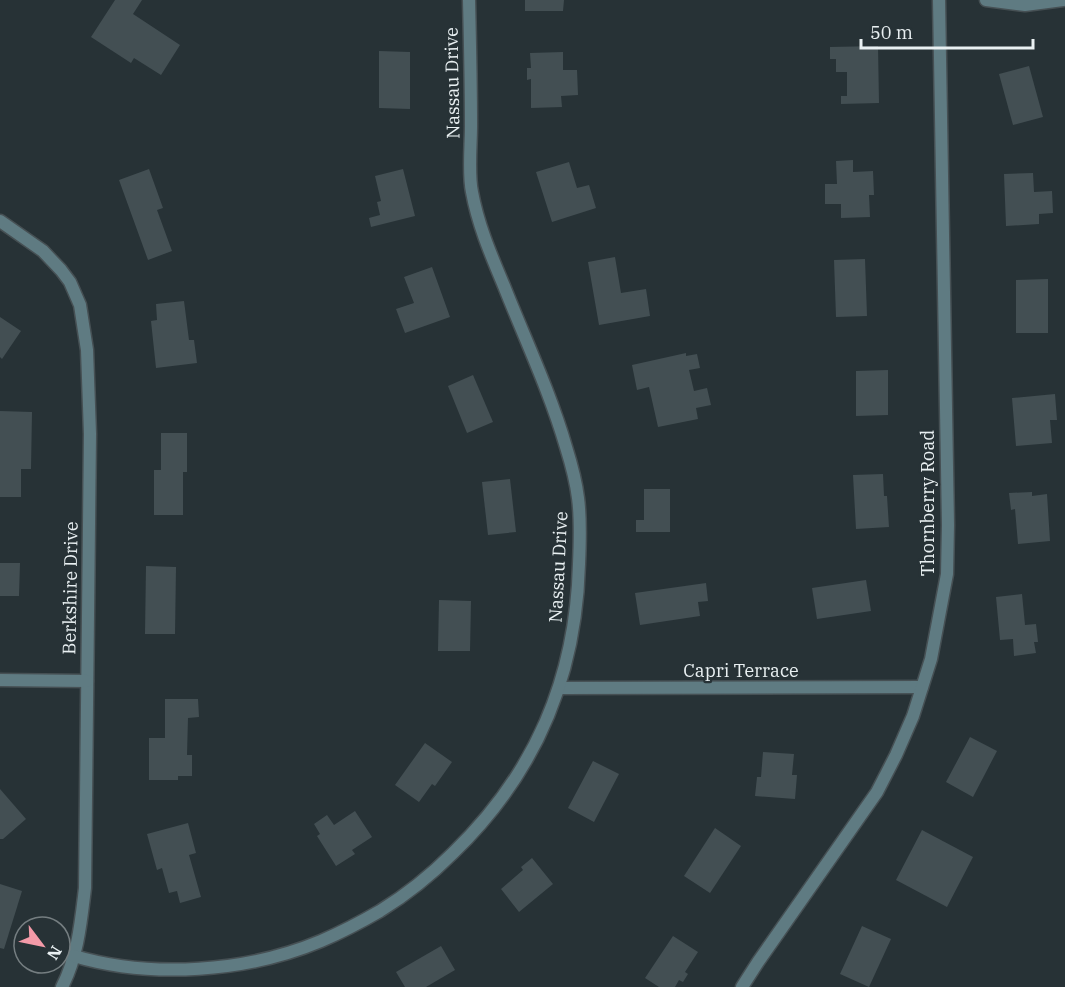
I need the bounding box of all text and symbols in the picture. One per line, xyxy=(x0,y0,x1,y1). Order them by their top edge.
scale bar xyxy=(861,12,1034,50)
text: 50 m xyxy=(870,21,913,44)
street label: Nassau Drive xyxy=(440,27,464,139)
street label: Thornberry Road xyxy=(916,430,939,576)
street label: Nassau Drive xyxy=(544,511,572,623)
street label: Berkshire Drive xyxy=(57,521,83,655)
street label: Capri Terrace xyxy=(683,659,799,682)
north arrow xyxy=(12,915,72,975)
text: N xyxy=(43,942,67,964)

